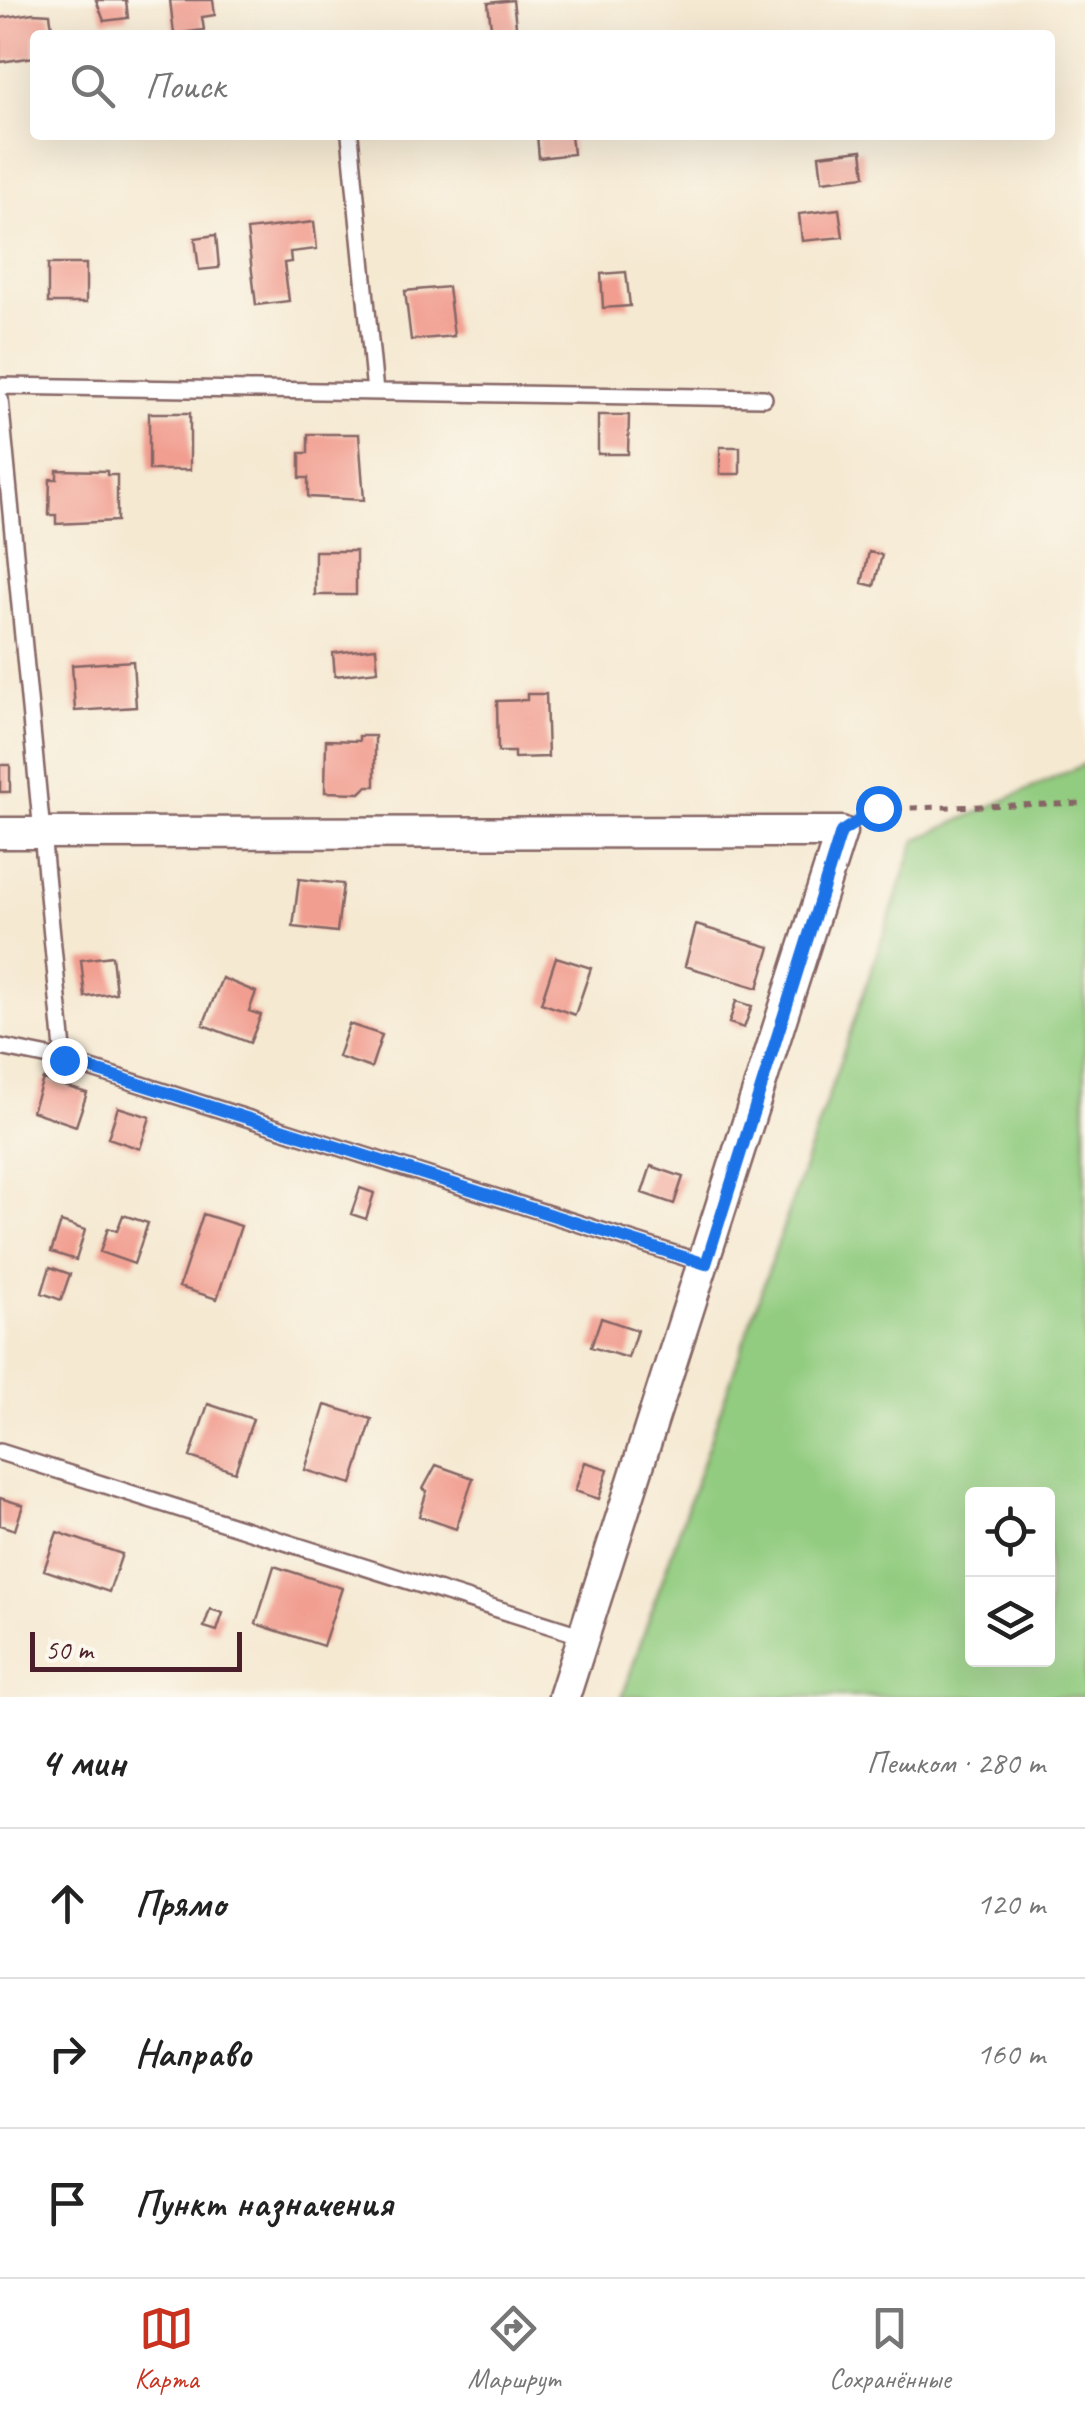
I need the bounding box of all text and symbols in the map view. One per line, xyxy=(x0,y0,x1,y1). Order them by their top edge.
search box xyxy=(30,30,1055,140)
icon: search xyxy=(65,58,120,113)
text: Поиск xyxy=(145,62,225,109)
route start xyxy=(856,786,902,832)
route end xyxy=(42,1038,88,1084)
map controls xyxy=(965,1487,1055,1667)
button: locate xyxy=(965,1487,1055,1577)
button: layers xyxy=(965,1577,1055,1667)
scale bar xyxy=(30,1627,242,1672)
text: 50 m xyxy=(45,1632,93,1667)
text: 4 мин xyxy=(40,1736,125,1789)
text: Пешком · 280 m xyxy=(866,1742,1045,1783)
icon: ahead xyxy=(40,1876,95,1931)
text: Прямо xyxy=(135,1880,225,1927)
text: 120 m xyxy=(976,1883,1045,1924)
icon: right xyxy=(40,2026,95,2081)
text: Направо xyxy=(135,2030,251,2077)
text: 160 m xyxy=(976,2033,1045,2074)
icon: arrive xyxy=(40,2176,95,2231)
text: Пункт назначения xyxy=(135,2180,392,2227)
tab: Карта xyxy=(135,2301,199,2396)
tab: Маршрут xyxy=(468,2301,560,2396)
tab: Сохранённые xyxy=(829,2301,951,2396)

